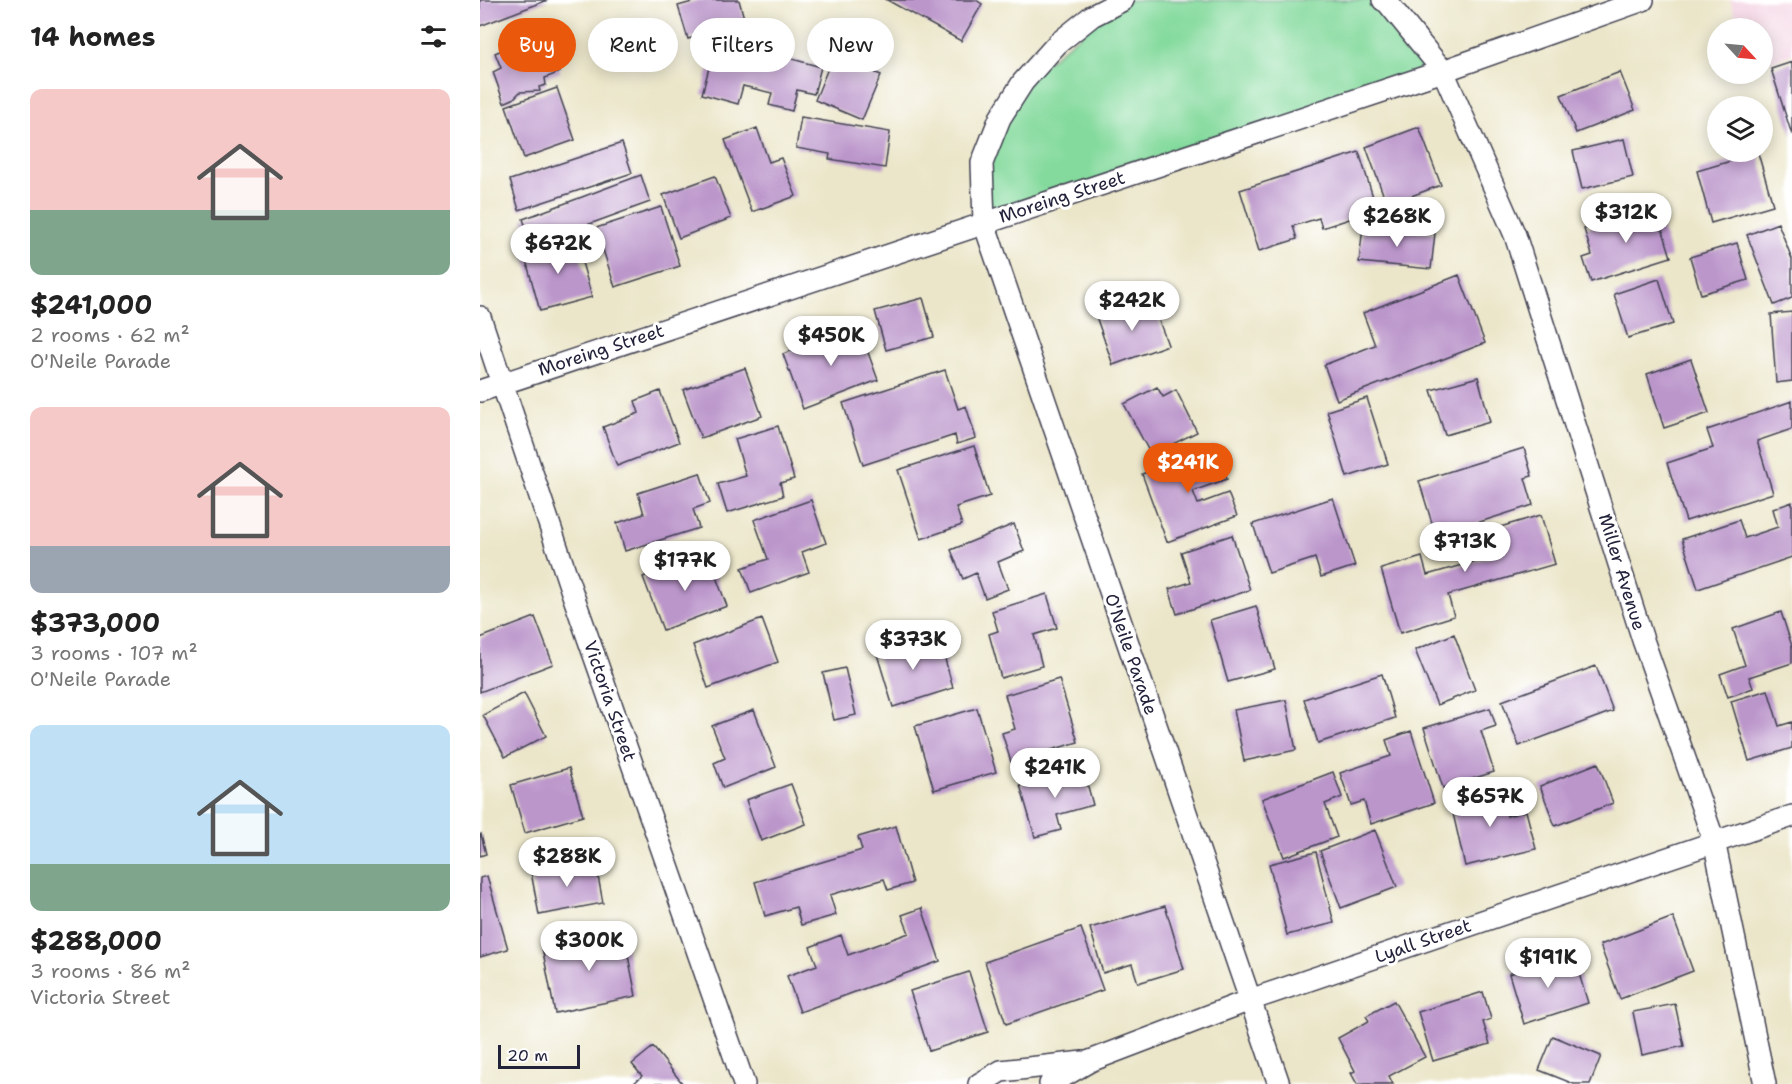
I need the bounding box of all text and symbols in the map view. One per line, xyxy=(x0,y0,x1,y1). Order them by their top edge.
chip: Buy xyxy=(498,18,576,72)
chip: Rent xyxy=(588,18,678,72)
chip: Filters xyxy=(690,18,795,72)
chip: New xyxy=(807,18,894,72)
north arrow xyxy=(1707,18,1773,84)
map controls xyxy=(1707,18,1773,162)
text: 14 homes xyxy=(30,19,156,54)
icon: filters xyxy=(417,20,450,53)
button: layers xyxy=(1707,96,1773,162)
icon: home xyxy=(186,128,294,236)
street label: Moreing Street xyxy=(996,165,1128,229)
pin: $312K xyxy=(1584,193,1668,244)
pin: $268K xyxy=(1355,197,1439,248)
text: $312K xyxy=(1595,199,1657,225)
text: $268K xyxy=(1363,203,1431,229)
pin: $672K xyxy=(516,224,600,275)
text: $672K xyxy=(524,230,592,256)
pin: $242K xyxy=(1090,281,1174,332)
text: $241,000 xyxy=(30,287,153,322)
text: $242K xyxy=(1098,287,1166,313)
pin: $450K xyxy=(789,316,873,367)
street label: Moreing Street xyxy=(535,318,667,382)
text: 2 rooms · 62 m² xyxy=(30,322,190,348)
text: $450K xyxy=(797,322,865,348)
text: O'Neile Parade xyxy=(30,348,171,374)
pin: $241K xyxy=(1146,443,1230,494)
icon: home xyxy=(186,446,294,554)
text: $241K xyxy=(1157,449,1219,475)
street label: Miller Avenue xyxy=(1593,511,1651,633)
pin: $713K xyxy=(1423,522,1507,573)
text: $713K xyxy=(1434,528,1496,554)
pin: $177K xyxy=(643,541,727,592)
text: $177K xyxy=(654,547,717,573)
street label: O'Neile Parade xyxy=(1099,590,1163,718)
text: $373,000 xyxy=(30,605,160,640)
pin: $373K xyxy=(871,620,955,671)
text: $373K xyxy=(879,626,947,652)
street label: Victoria Street xyxy=(578,637,642,765)
text: 3 rooms · 107 m² xyxy=(30,640,198,666)
text: O'Neile Parade xyxy=(30,666,171,692)
pin: $241K xyxy=(1013,748,1097,799)
text: $241K xyxy=(1024,754,1086,780)
icon: home xyxy=(186,764,294,872)
pin: $657K xyxy=(1448,777,1532,828)
text: $657K xyxy=(1456,783,1524,809)
pin: $288K xyxy=(525,837,609,888)
text: $288K xyxy=(533,843,601,869)
street label: Lyall Street xyxy=(1372,913,1474,969)
pin: $300K xyxy=(547,921,631,972)
text: $288,000 xyxy=(30,923,162,958)
text: $300K xyxy=(554,927,624,953)
pin: $191K xyxy=(1506,938,1590,989)
text: $191K xyxy=(1519,944,1577,970)
text: 3 rooms · 86 m² xyxy=(30,958,190,984)
text: Victoria Street xyxy=(30,984,171,1010)
scale bar xyxy=(498,1042,580,1070)
text: 20 m xyxy=(507,1045,548,1066)

